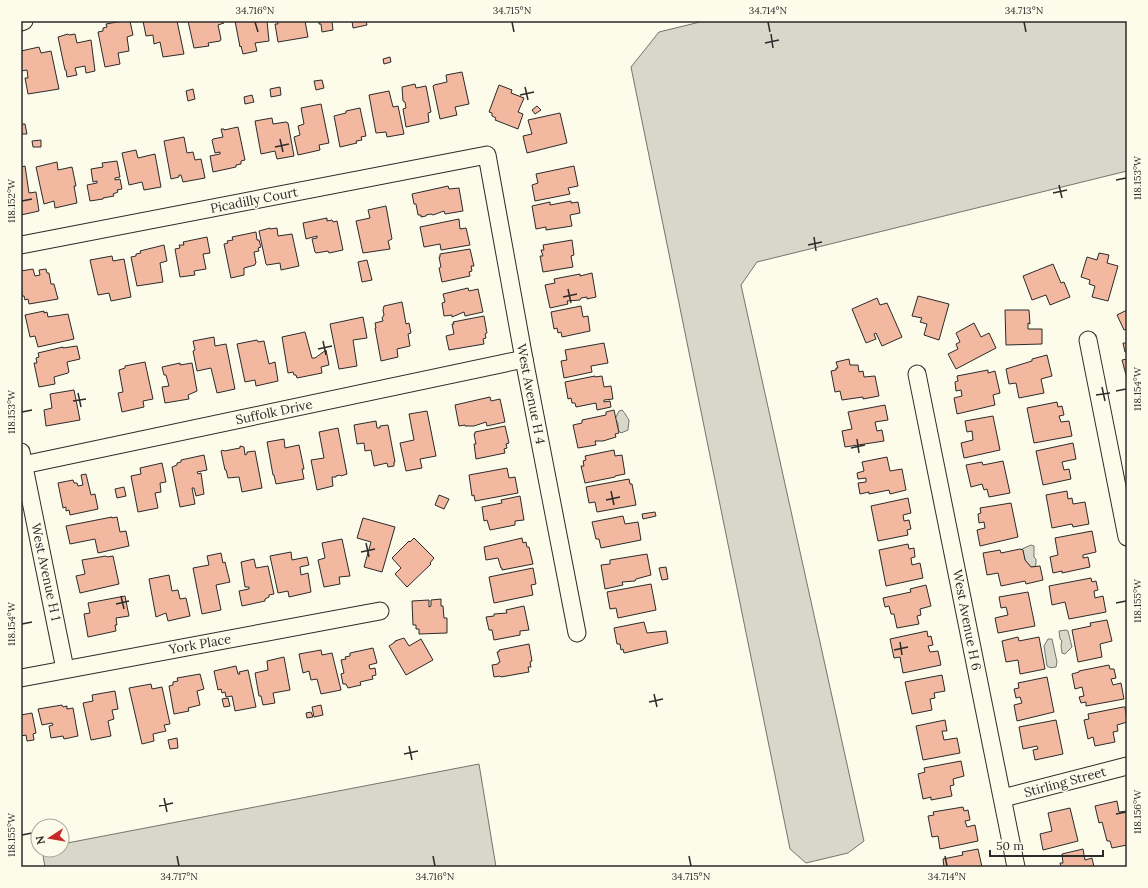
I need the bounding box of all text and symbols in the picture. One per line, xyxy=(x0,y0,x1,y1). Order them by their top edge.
text: 34.716°N xyxy=(236,4,275,17)
text: 34.715°N xyxy=(493,4,532,17)
text: 34.714°N xyxy=(749,4,788,17)
text: 34.713°N xyxy=(1005,4,1044,17)
text: 118.153°W xyxy=(1131,155,1144,200)
text: 118.152°W xyxy=(5,178,18,223)
street label: Picadilly Court xyxy=(209,183,299,217)
street label: West Avenue H 4 xyxy=(513,342,549,446)
text: 118.154°W xyxy=(1131,366,1144,411)
text: 118.153°W xyxy=(5,389,18,434)
street label: Suffolk Drive xyxy=(234,396,314,428)
street label: West Avenue H 1 xyxy=(27,521,65,623)
street label: West Avenue H 6 xyxy=(949,568,985,672)
text: 118.155°W xyxy=(1131,578,1144,623)
text: 118.154°W xyxy=(5,601,18,646)
street label: York Place xyxy=(167,630,232,658)
street label: Stirling Street xyxy=(1022,763,1108,801)
text: 118.156°W xyxy=(1131,789,1144,834)
text: 118.155°W xyxy=(5,812,18,857)
north arrow xyxy=(30,818,70,858)
scale bar xyxy=(990,832,1103,858)
text: N xyxy=(32,834,48,846)
text: 50 m xyxy=(996,838,1024,853)
text: 34.717°N xyxy=(160,870,198,883)
text: 34.716°N xyxy=(416,870,455,883)
text: 34.715°N xyxy=(672,870,711,883)
text: 34.714°N xyxy=(928,870,967,883)

